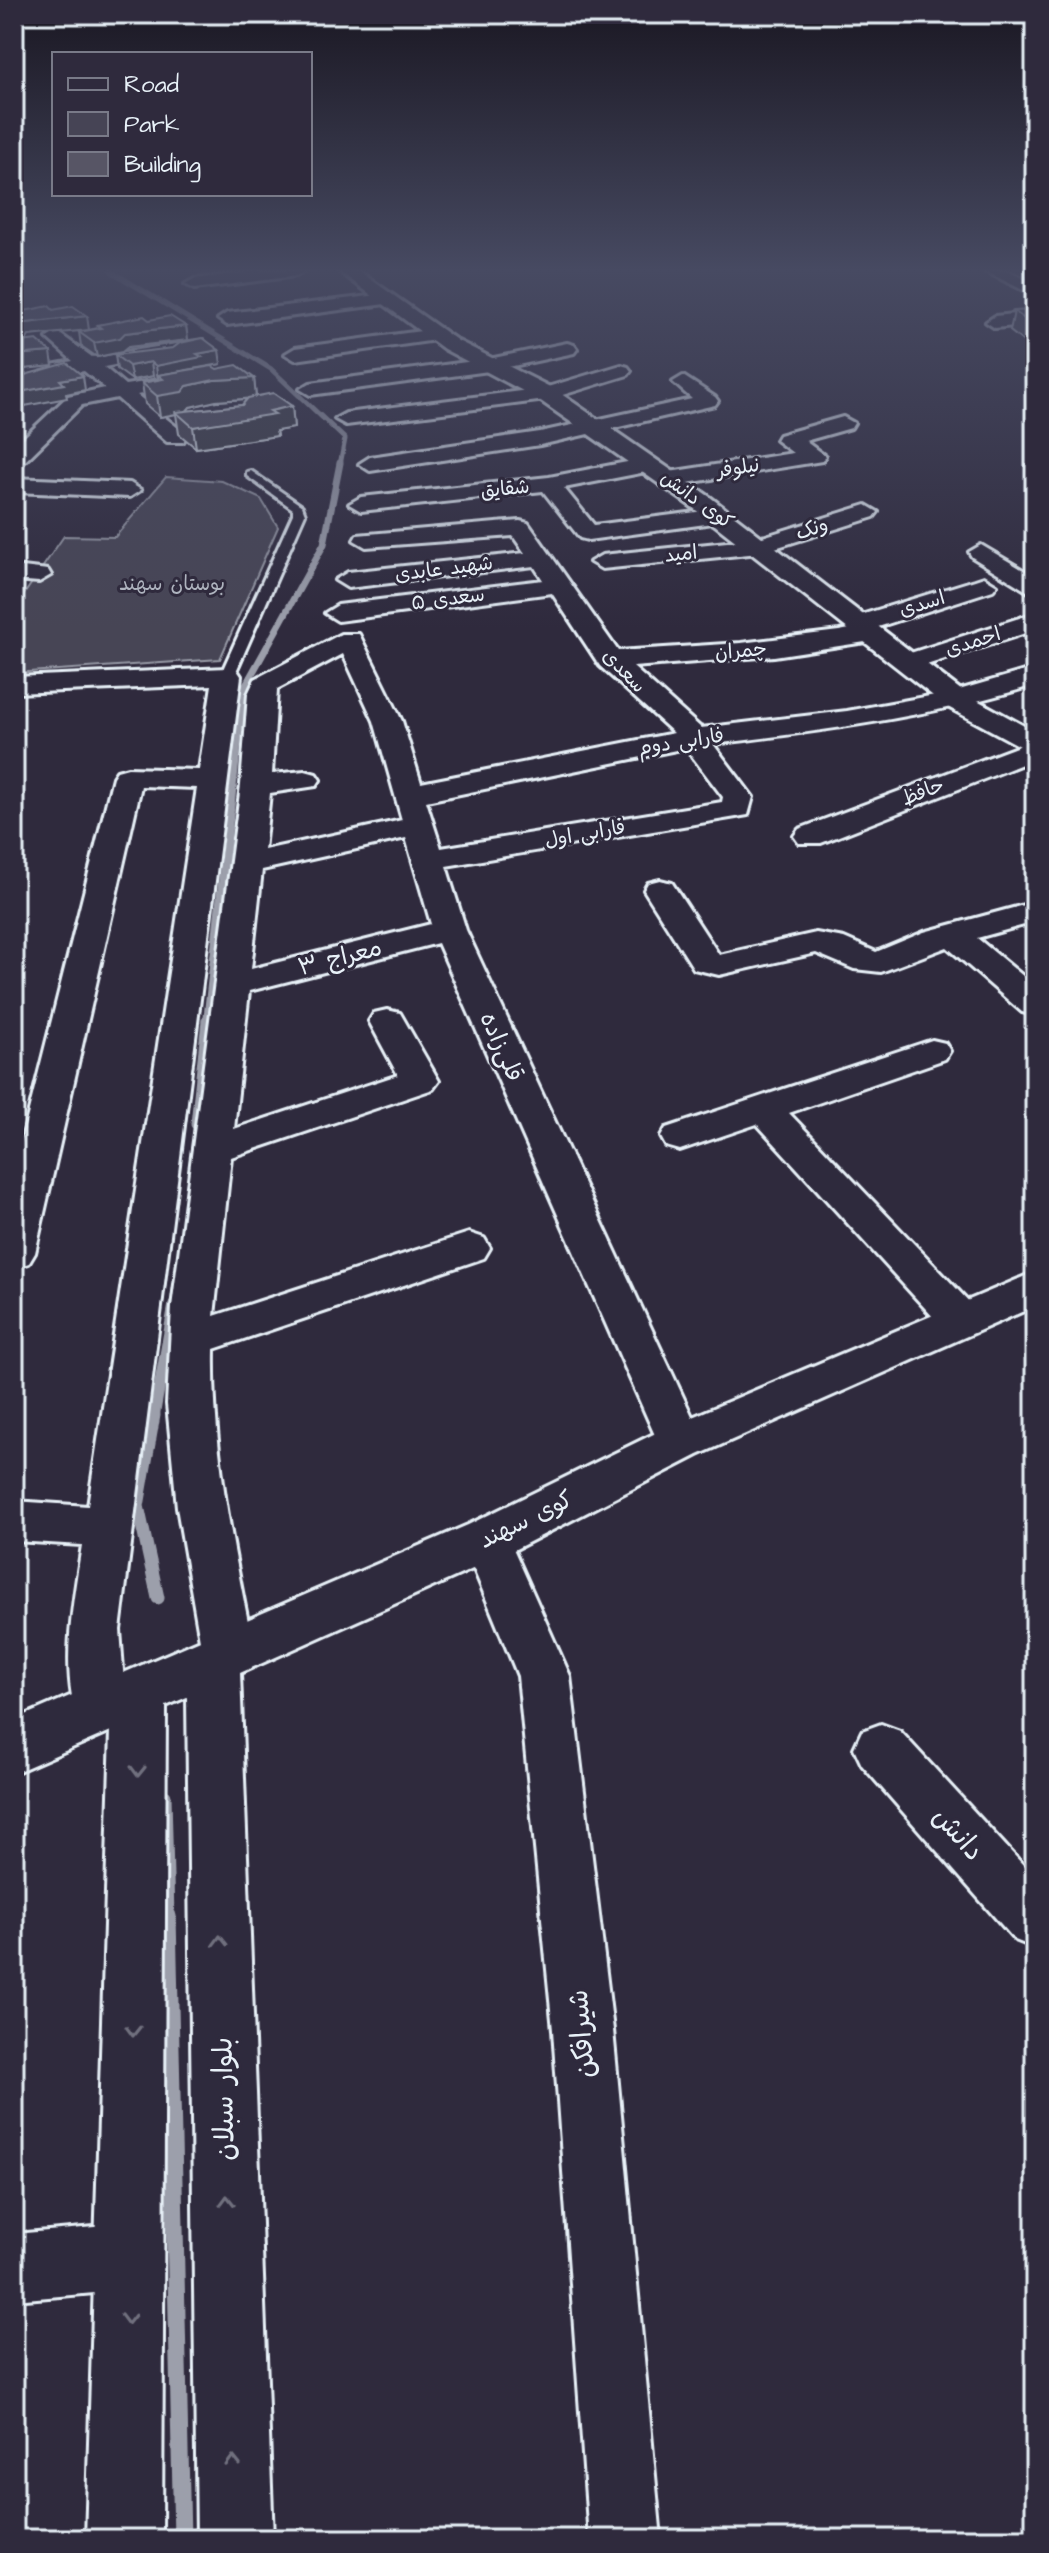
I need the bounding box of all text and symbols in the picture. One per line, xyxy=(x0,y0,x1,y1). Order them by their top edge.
legend xyxy=(52,52,312,196)
text: Road xyxy=(124,68,179,102)
text: Park xyxy=(124,108,180,142)
text: Building xyxy=(124,148,201,183)
street label: نیلوفر xyxy=(712,451,762,486)
street label: کوی دانش xyxy=(655,464,739,536)
street label: شقایق xyxy=(479,473,531,505)
street label: ونک xyxy=(792,511,832,547)
street label: امید xyxy=(663,538,699,570)
street label: شهید عابدی xyxy=(393,549,495,589)
park label: بوستان سهند xyxy=(119,570,225,598)
street label: سعدی ۵ xyxy=(410,581,486,617)
street label: اسدی xyxy=(896,584,948,624)
street label: احمدی xyxy=(942,620,1004,664)
street label: چمران xyxy=(714,635,768,667)
street label: سعدی xyxy=(596,643,652,699)
street label: فارابی دوم xyxy=(636,721,726,764)
street label: حافظ xyxy=(897,771,949,813)
street label: فارابی اول xyxy=(542,813,628,855)
street label: معراج ۳ xyxy=(294,931,386,985)
street label: قلی‌زاده xyxy=(471,1007,531,1087)
street label: کوی سهند xyxy=(473,1483,579,1557)
one-way arrow xyxy=(129,1765,146,1778)
street label: دانش xyxy=(923,1798,993,1870)
one-way arrow xyxy=(211,1934,229,1947)
street label: شیر‌افکن xyxy=(559,1988,605,2080)
one-way arrow xyxy=(124,2025,142,2038)
street label: بلوار سبلان xyxy=(203,2037,245,2161)
one-way arrow xyxy=(218,2194,235,2207)
one-way arrow xyxy=(119,2313,137,2326)
one-way arrow xyxy=(225,2454,242,2467)

